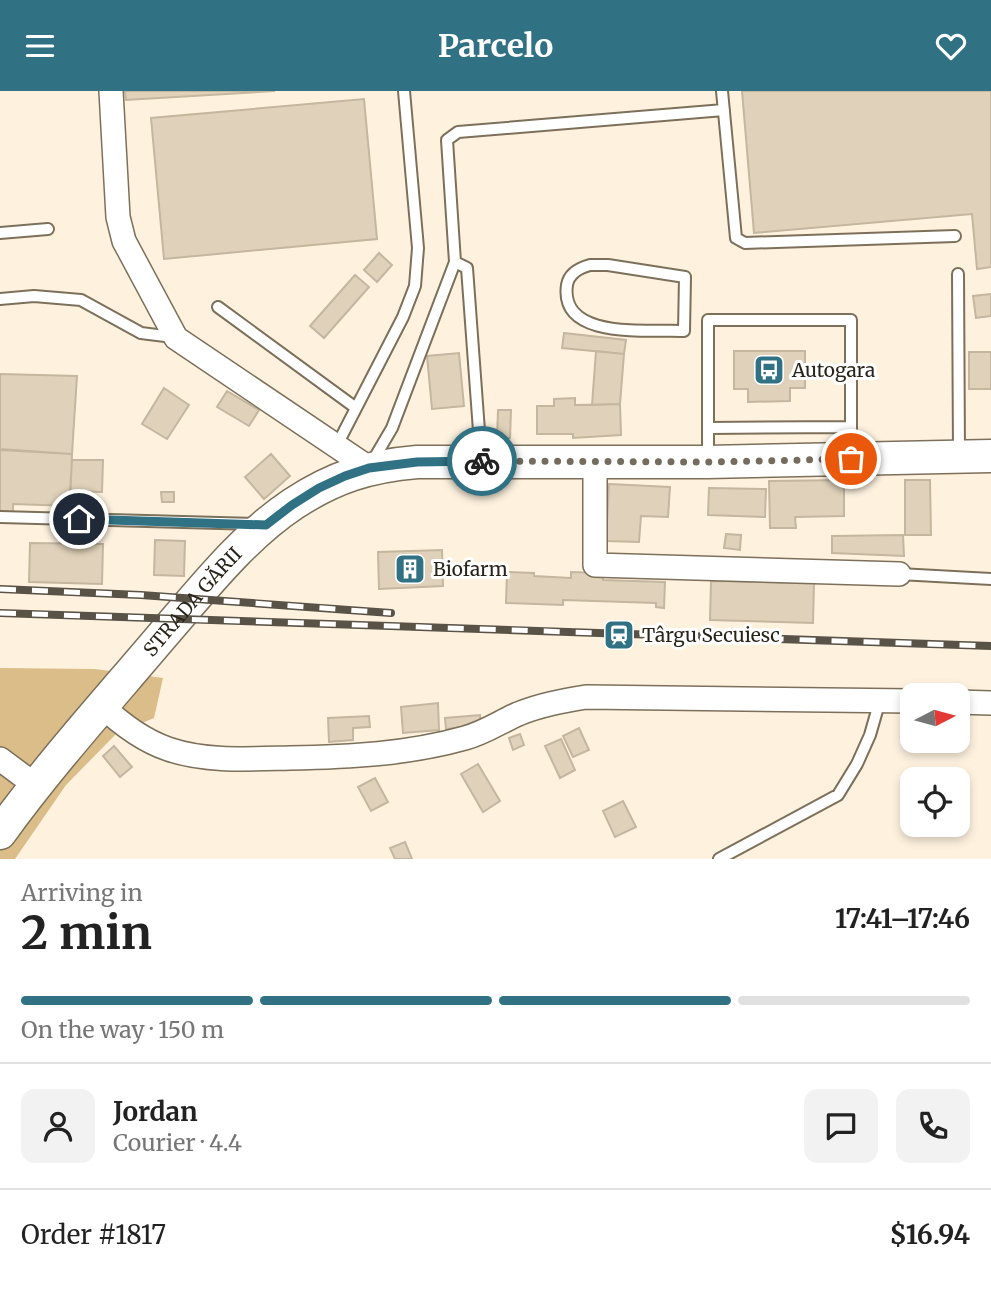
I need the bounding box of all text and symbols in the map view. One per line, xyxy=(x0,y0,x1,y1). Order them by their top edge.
text: Parcelo xyxy=(438,26,553,66)
icon: menu xyxy=(21,27,59,65)
icon: heart xyxy=(932,27,970,65)
bus stop icon: Autogara xyxy=(752,353,786,387)
place label: Autogara xyxy=(791,358,875,382)
courier xyxy=(447,426,517,496)
pin xyxy=(821,429,881,489)
icon: bag xyxy=(832,440,870,478)
icon: bike xyxy=(463,442,501,480)
pin xyxy=(49,489,109,549)
icon: home xyxy=(60,500,98,538)
street label: STRADA GĂRII xyxy=(138,542,247,661)
building icon: Biofarm xyxy=(393,552,427,586)
place label: Biofarm xyxy=(433,557,508,581)
station icon: Târgu Secuiesc xyxy=(602,618,636,652)
place label: Târgu Secuiesc xyxy=(642,623,780,647)
north arrow xyxy=(900,683,970,753)
map controls xyxy=(900,683,970,837)
button: locate xyxy=(900,767,970,837)
text: Arriving in xyxy=(21,878,143,907)
text: 17:41–17:46 xyxy=(835,902,970,935)
text: 2 min xyxy=(21,904,152,962)
text: On the way · 150 m xyxy=(21,1015,224,1044)
button: person xyxy=(21,1089,95,1163)
button: chat xyxy=(804,1089,878,1163)
button: phone xyxy=(896,1089,970,1163)
text: Jordan xyxy=(113,1095,198,1128)
text: Courier · 4.4 xyxy=(113,1128,242,1157)
text: Order #1817 xyxy=(21,1218,166,1251)
text: $16.94 xyxy=(889,1218,970,1251)

